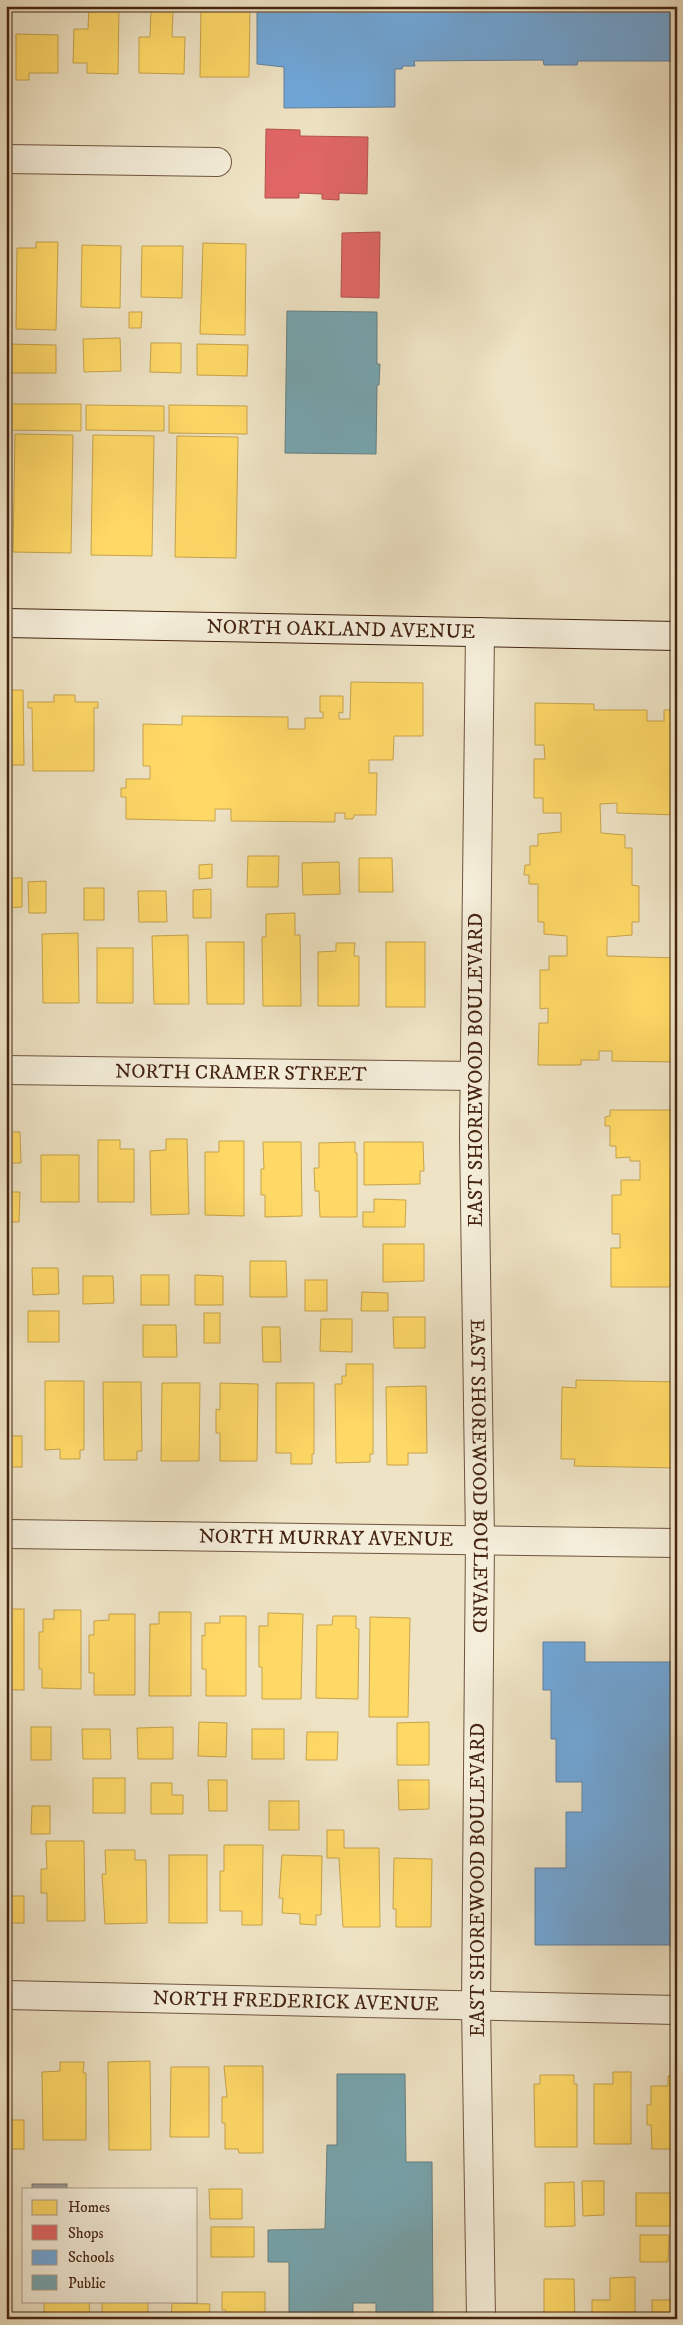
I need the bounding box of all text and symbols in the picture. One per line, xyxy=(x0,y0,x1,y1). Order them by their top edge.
street label: NORTH OAKLAND AVENUE xyxy=(206,614,476,645)
street label: EAST SHOREWOOD BOULEVARD xyxy=(464,913,489,1227)
street label: NORTH CRAMER STREET xyxy=(115,1059,367,1087)
street label: EAST SHOREWOOD BOULEVARD xyxy=(464,1319,493,1633)
street label: NORTH MURRAY AVENUE xyxy=(199,1524,453,1552)
street label: EAST SHOREWOOD BOULEVARD xyxy=(466,1723,491,2037)
street label: NORTH FREDERICK AVENUE xyxy=(152,1986,439,2017)
legend xyxy=(22,2188,198,2302)
text: Homes xyxy=(68,2198,110,2217)
text: Shops xyxy=(68,2224,104,2243)
text: Schools xyxy=(68,2248,114,2267)
text: Public xyxy=(68,2274,106,2293)

